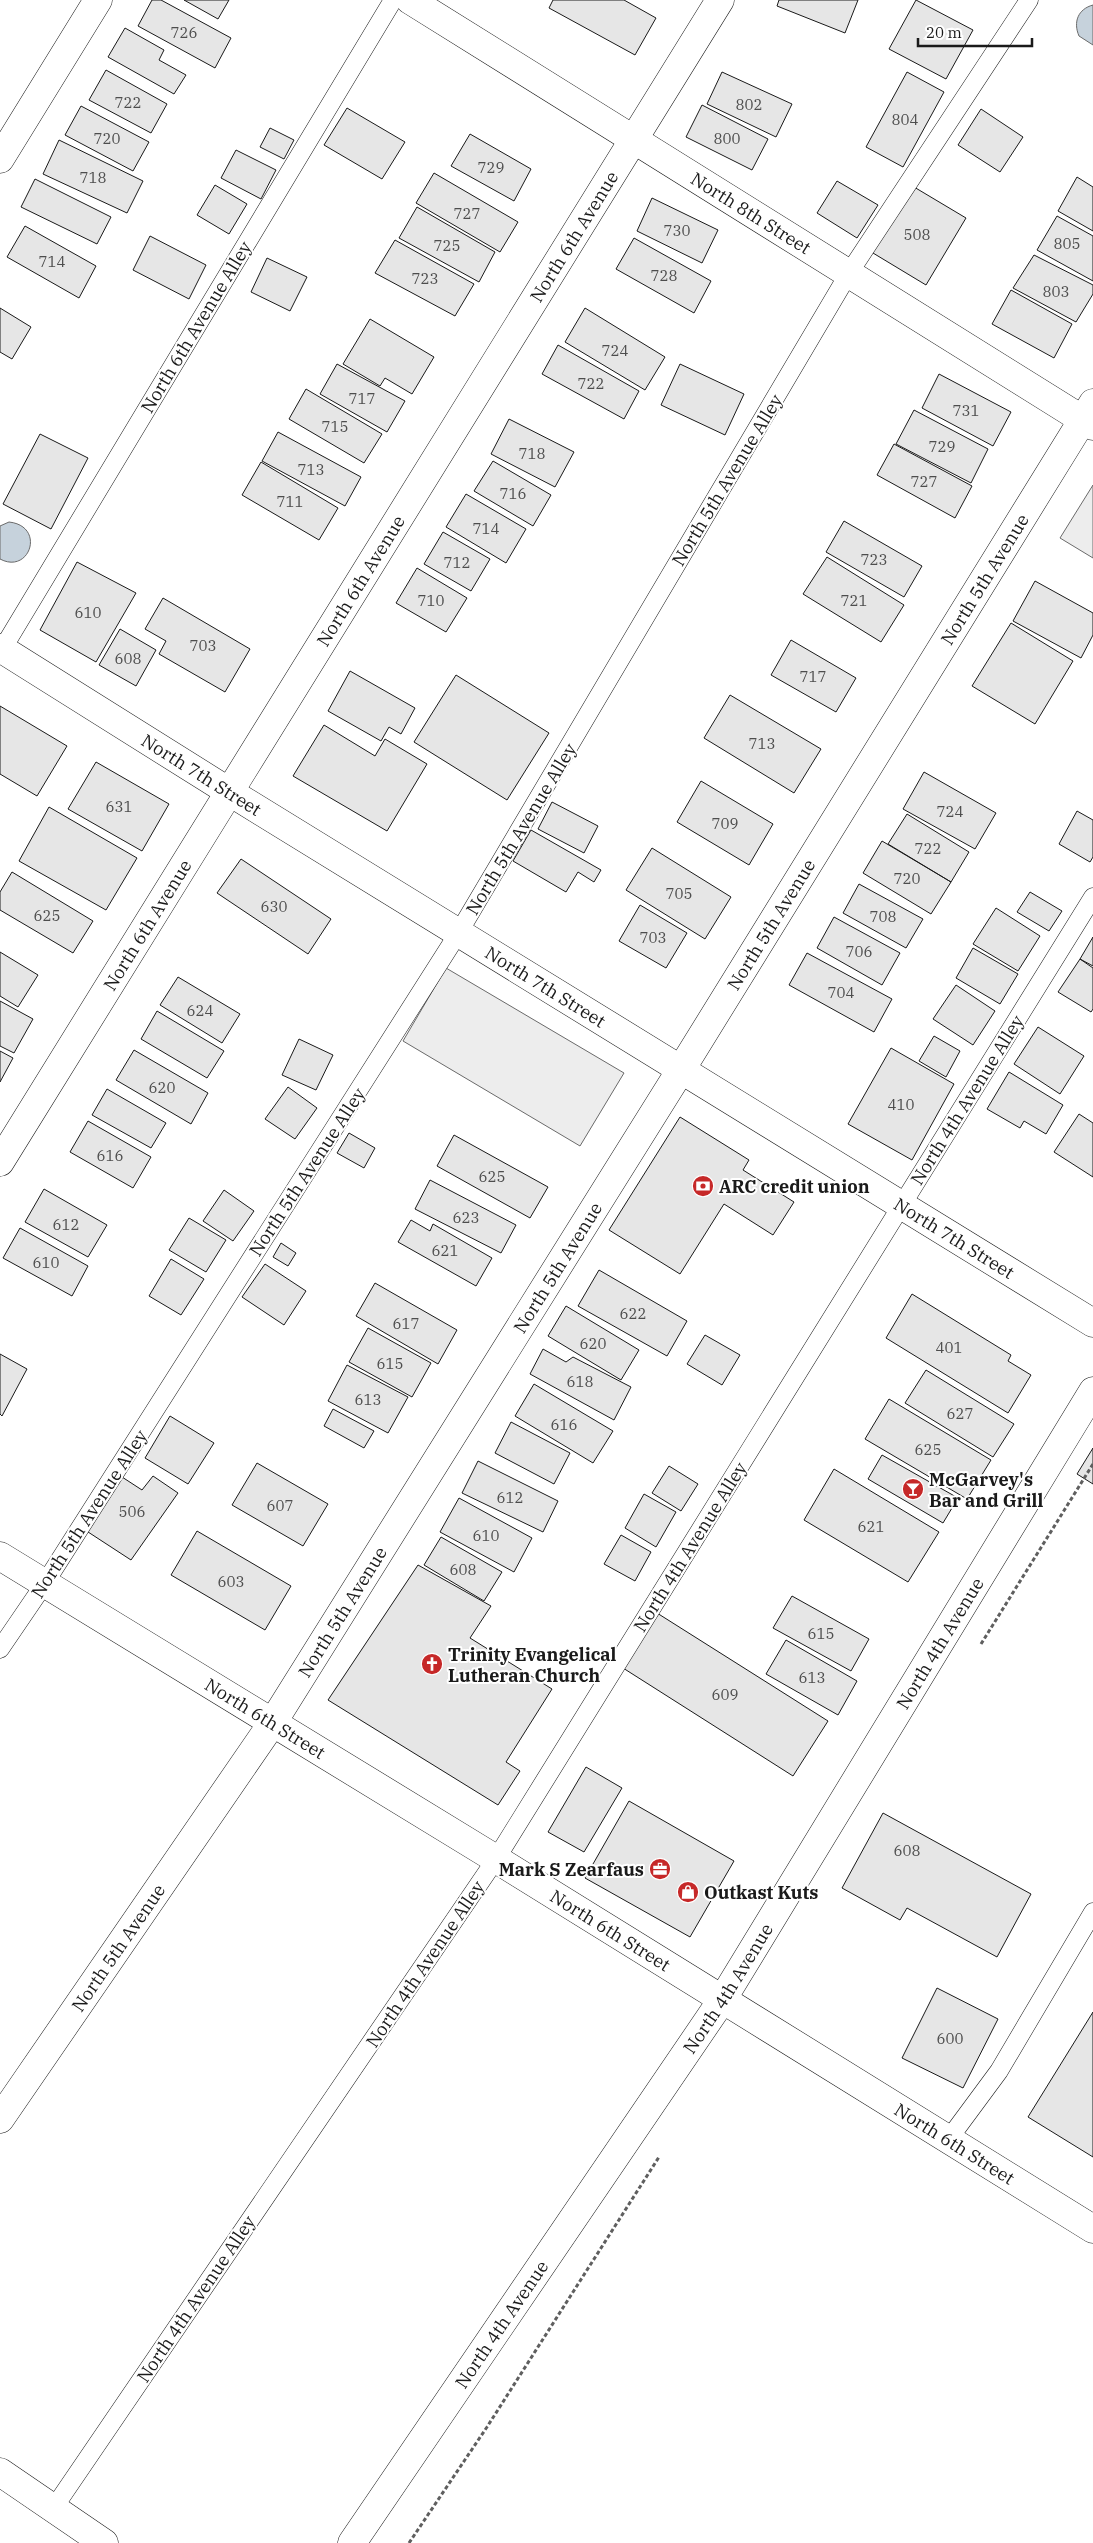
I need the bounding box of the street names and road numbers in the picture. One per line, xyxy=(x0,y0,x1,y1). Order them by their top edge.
street label: North 6th Avenue xyxy=(524,167,623,306)
street label: North 8th Street xyxy=(687,167,815,259)
street label: North 6th Avenue Alley xyxy=(136,237,257,417)
street label: North 5th Avenue Alley xyxy=(667,390,788,570)
street label: North 5th Avenue xyxy=(935,509,1033,649)
street label: North 6th Avenue xyxy=(311,511,410,650)
street label: North 7th Street xyxy=(137,728,266,820)
street label: North 5th Avenue Alley xyxy=(461,739,582,919)
street label: North 6th Avenue xyxy=(98,855,196,995)
street label: North 5th Avenue xyxy=(722,855,820,994)
street label: North 7th Street xyxy=(481,941,610,1032)
street label: North 4th Avenue Alley xyxy=(905,1010,1029,1189)
street label: North 5th Avenue Alley xyxy=(244,1083,370,1261)
street label: North 7th Street xyxy=(890,1192,1019,1284)
street label: North 5th Avenue xyxy=(508,1198,607,1337)
street label: North 5th Avenue Alley xyxy=(26,1425,152,1603)
street label: North 4th Avenue Alley xyxy=(628,1457,752,1636)
street label: North 5th Avenue xyxy=(293,1542,392,1681)
street label: North 4th Avenue xyxy=(891,1573,988,1713)
street label: North 6th Street xyxy=(201,1673,330,1764)
street label: North 4th Avenue Alley xyxy=(361,1876,490,2052)
street label: North 5th Avenue xyxy=(66,1879,170,2016)
street label: North 6th Street xyxy=(546,1884,675,1976)
street label: North 4th Avenue xyxy=(678,1919,778,2058)
street label: North 6th Street xyxy=(890,2097,1019,2189)
street label: North 4th Avenue Alley xyxy=(132,2211,261,2387)
street label: North 4th Avenue xyxy=(450,2256,553,2392)

